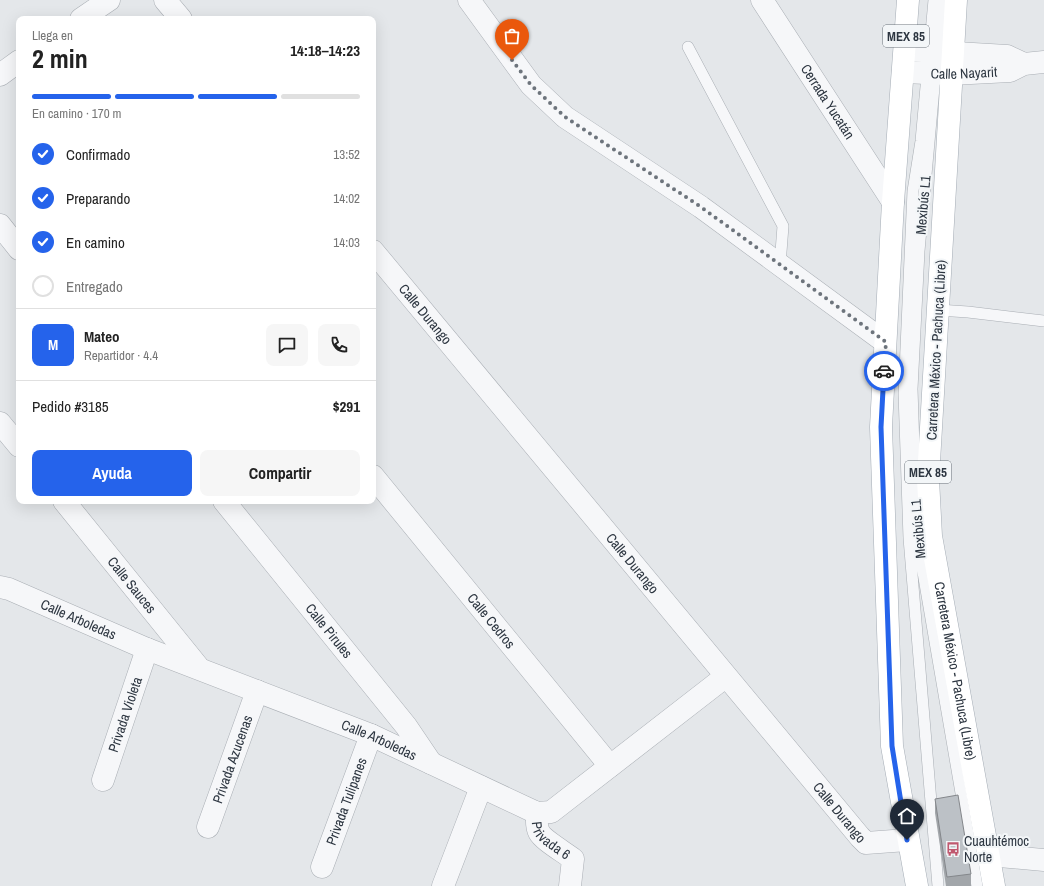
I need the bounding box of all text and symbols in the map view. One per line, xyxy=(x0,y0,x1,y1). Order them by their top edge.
pin xyxy=(495,19,529,60)
icon: bag xyxy=(501,25,523,47)
road number: MEX 85 xyxy=(883,25,929,47)
text: Llega en xyxy=(32,27,73,44)
text: 14:18–14:23 xyxy=(290,40,360,61)
text: 2 min xyxy=(32,41,88,76)
street label: Cerrada Yucatán xyxy=(797,61,859,143)
street label: Calle Nayarit xyxy=(930,63,998,83)
text: En camino · 170 m xyxy=(32,105,121,122)
icon: check xyxy=(32,143,54,165)
text: Confirmado xyxy=(66,144,130,165)
text: 13:52 xyxy=(333,146,360,163)
street label: Mexibús L1 xyxy=(911,174,935,235)
icon: check xyxy=(32,187,54,209)
text: Preparando xyxy=(66,188,130,209)
text: 14:02 xyxy=(333,190,360,207)
icon: check xyxy=(32,231,54,253)
text: En camino xyxy=(66,232,125,253)
text: 14:03 xyxy=(333,234,360,251)
street label: Carretera México - Pachuca (Libre) xyxy=(922,259,950,441)
text: Entregado xyxy=(66,276,123,297)
street label: Calle Durango xyxy=(395,280,456,348)
button: chat xyxy=(266,324,308,366)
button: phone xyxy=(318,324,360,366)
text: Mateo xyxy=(84,326,120,347)
text: M xyxy=(48,334,58,355)
text: Repartidor · 4.4 xyxy=(84,347,158,364)
courier xyxy=(864,351,904,391)
icon: car xyxy=(873,360,895,382)
text: Pedido #3185 xyxy=(32,396,109,417)
text: $291 xyxy=(333,396,360,417)
button: Ayuda xyxy=(32,450,192,496)
button: Compartir xyxy=(200,450,360,496)
road number: MEX 85 xyxy=(905,461,951,483)
street label: Mexibús L1 xyxy=(906,498,930,559)
street label: Calle Durango xyxy=(602,529,663,597)
street label: Calle Sauces xyxy=(104,553,160,617)
street label: Carretera México - Pachuca (Libre) xyxy=(930,580,980,762)
street label: Calle Cedros xyxy=(463,589,519,652)
street label: Calle Arboledas xyxy=(38,595,119,644)
street label: Calle Pirules xyxy=(302,600,357,662)
street label: Privada Violeta xyxy=(104,674,146,755)
street label: Privada Azucenas xyxy=(208,712,257,806)
street label: Calle Arboledas xyxy=(339,716,420,764)
street label: Privada Tulipanes xyxy=(322,755,371,848)
street label: Calle Durango xyxy=(809,778,870,847)
pin xyxy=(890,799,924,840)
icon: home xyxy=(896,805,918,827)
street label: Privada 6 xyxy=(528,821,574,863)
place label: Cuauhtémoc Norte xyxy=(964,832,1029,866)
bus stop icon: Cuauhtémoc Norte xyxy=(945,841,961,857)

